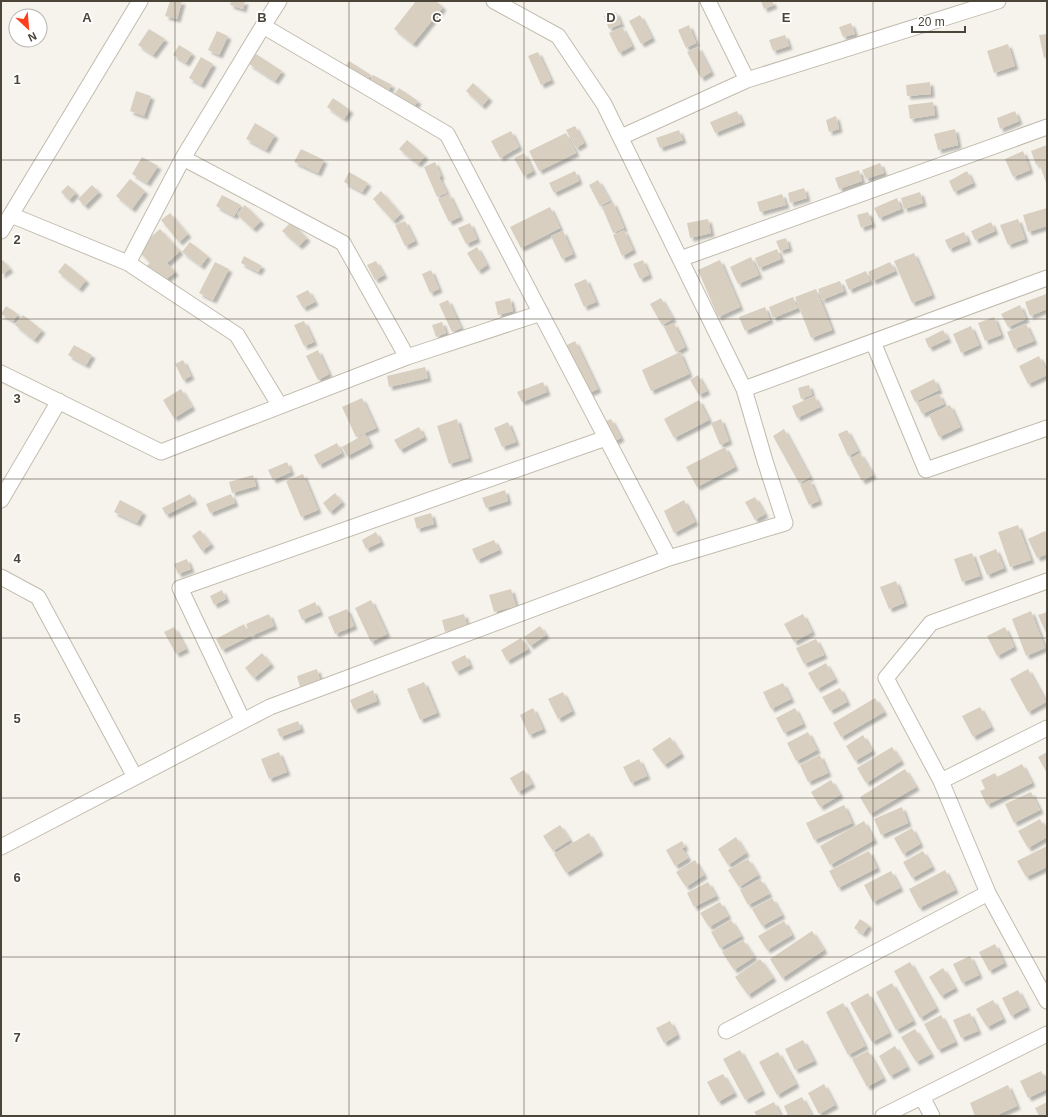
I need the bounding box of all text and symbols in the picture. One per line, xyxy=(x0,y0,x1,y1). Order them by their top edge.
north arrow xyxy=(8,8,48,48)
scale bar xyxy=(912,8,965,34)
text: A xyxy=(82,10,92,25)
text: B xyxy=(257,10,267,25)
text: C xyxy=(432,10,442,25)
text: D xyxy=(606,10,616,25)
text: E xyxy=(782,10,791,25)
text: 20 m xyxy=(918,15,945,29)
text: N xyxy=(26,30,39,44)
text: 1 xyxy=(13,72,21,87)
text: 2 xyxy=(13,232,21,247)
text: 3 xyxy=(13,391,21,406)
text: 4 xyxy=(13,551,21,566)
text: 5 xyxy=(13,711,21,726)
text: 6 xyxy=(13,870,21,885)
text: 7 xyxy=(13,1030,21,1045)

